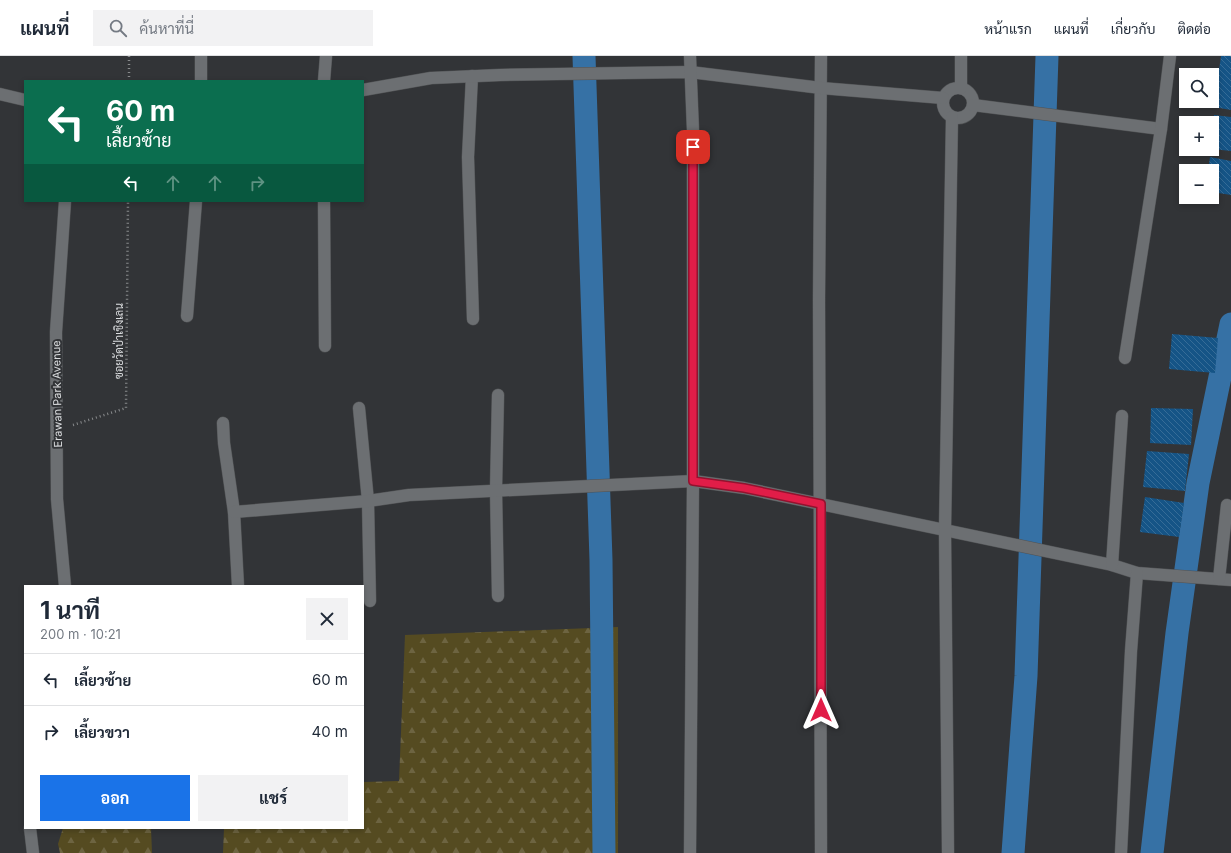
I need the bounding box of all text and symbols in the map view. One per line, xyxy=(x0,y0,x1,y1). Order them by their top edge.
search box xyxy=(93,10,373,46)
text: แผนที่ xyxy=(20,17,69,40)
icon: search xyxy=(107,17,129,39)
text: ค้นหาที่นี่ xyxy=(139,19,194,38)
text: หน้าแรก xyxy=(984,20,1032,37)
text: แผนที่ xyxy=(1054,20,1089,37)
text: เกี่ยวกับ xyxy=(1111,20,1155,37)
text: ติดต่อ xyxy=(1177,20,1211,37)
map controls xyxy=(1179,68,1219,204)
button: search xyxy=(1179,68,1219,108)
text: 60 m xyxy=(106,94,175,128)
icon: left xyxy=(40,96,92,148)
button: + xyxy=(1179,116,1219,156)
text: เลี้ยวซ้าย xyxy=(106,130,172,151)
pin xyxy=(676,130,710,164)
icon: arrive xyxy=(682,136,704,158)
button: − xyxy=(1179,164,1219,204)
icon: left xyxy=(120,172,142,194)
icon: ahead xyxy=(162,172,184,194)
icon: ahead xyxy=(204,172,226,194)
icon: right xyxy=(246,172,268,194)
street label: ซอยวัดป่าเชิงเลน xyxy=(112,303,126,379)
street label: Erawan Park Avenue xyxy=(49,340,65,448)
text: 1 นาที xyxy=(40,596,100,625)
button: close xyxy=(306,598,348,640)
text: 200 m · 10:21 xyxy=(40,626,121,642)
icon: left xyxy=(40,669,62,691)
text: 60 m xyxy=(312,670,348,689)
text: เลี้ยวซ้าย xyxy=(74,671,131,690)
position arrow xyxy=(800,689,842,731)
icon: right xyxy=(40,721,62,743)
text: 40 m xyxy=(311,722,348,741)
text: เลี้ยวขวา xyxy=(74,723,130,742)
button: ออก xyxy=(40,775,190,821)
button: แชร์ xyxy=(198,775,348,821)

